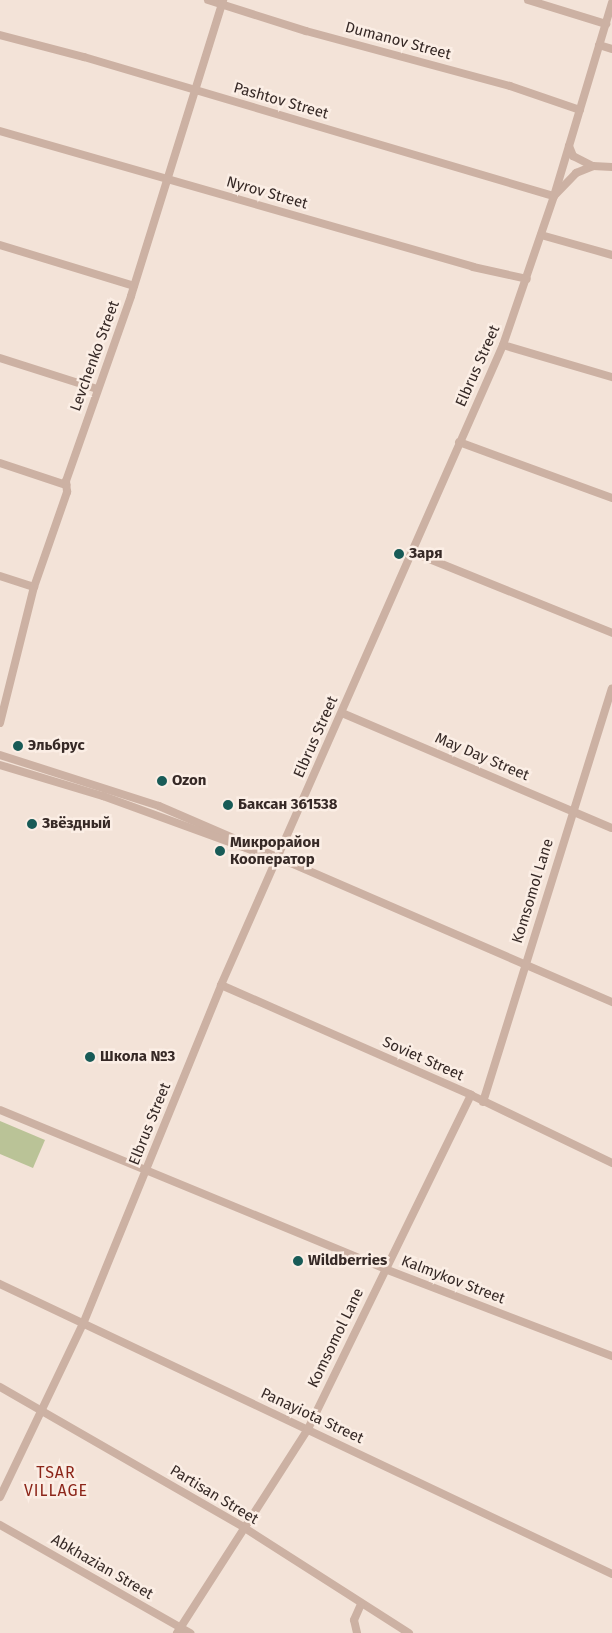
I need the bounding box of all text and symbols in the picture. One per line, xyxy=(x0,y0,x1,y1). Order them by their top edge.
street label: Dumanov Street xyxy=(343,18,453,64)
street label: Pashtov Street xyxy=(232,79,330,123)
street label: Nyrov Street xyxy=(224,173,310,213)
street label: Levchenko Street xyxy=(67,298,123,414)
street label: Elbrus Street xyxy=(452,322,504,410)
place label: Заря xyxy=(409,545,442,563)
marker: Заря xyxy=(393,548,405,560)
street label: Elbrus Street xyxy=(290,693,342,781)
street label: May Day Street xyxy=(432,729,532,785)
place label: Эльбрус xyxy=(28,737,85,755)
marker: Эльбрус xyxy=(12,740,24,752)
place label: Ozon xyxy=(172,772,206,790)
marker: Ozon xyxy=(156,775,168,787)
place label: Баксан 361538 xyxy=(238,796,338,814)
marker: Баксан 361538 xyxy=(222,799,234,811)
place label: Звёздный xyxy=(42,815,111,833)
marker: Звёздный xyxy=(26,818,38,830)
place label: Микрорайон Кооператор xyxy=(230,833,320,868)
street label: Komsomol Lane xyxy=(509,837,557,945)
marker: Микрорайон Кооператор xyxy=(214,845,226,857)
street label: Soviet Street xyxy=(380,1033,466,1085)
place label: Школа №3 xyxy=(100,1048,175,1066)
marker: Школа №3 xyxy=(84,1051,96,1063)
street label: Elbrus Street xyxy=(125,1080,175,1168)
place label: Wildberries xyxy=(308,1252,387,1270)
street label: Kalmykov Street xyxy=(399,1252,507,1308)
marker: Wildberries xyxy=(292,1255,304,1267)
street label: Komsomol Lane xyxy=(304,1285,368,1391)
street label: Panayiota Street xyxy=(258,1384,366,1448)
street label: Partisan Street xyxy=(167,1462,261,1528)
district label: TSAR VILLAGE xyxy=(23,1463,89,1501)
street label: Abkhazian Street xyxy=(48,1531,156,1603)

